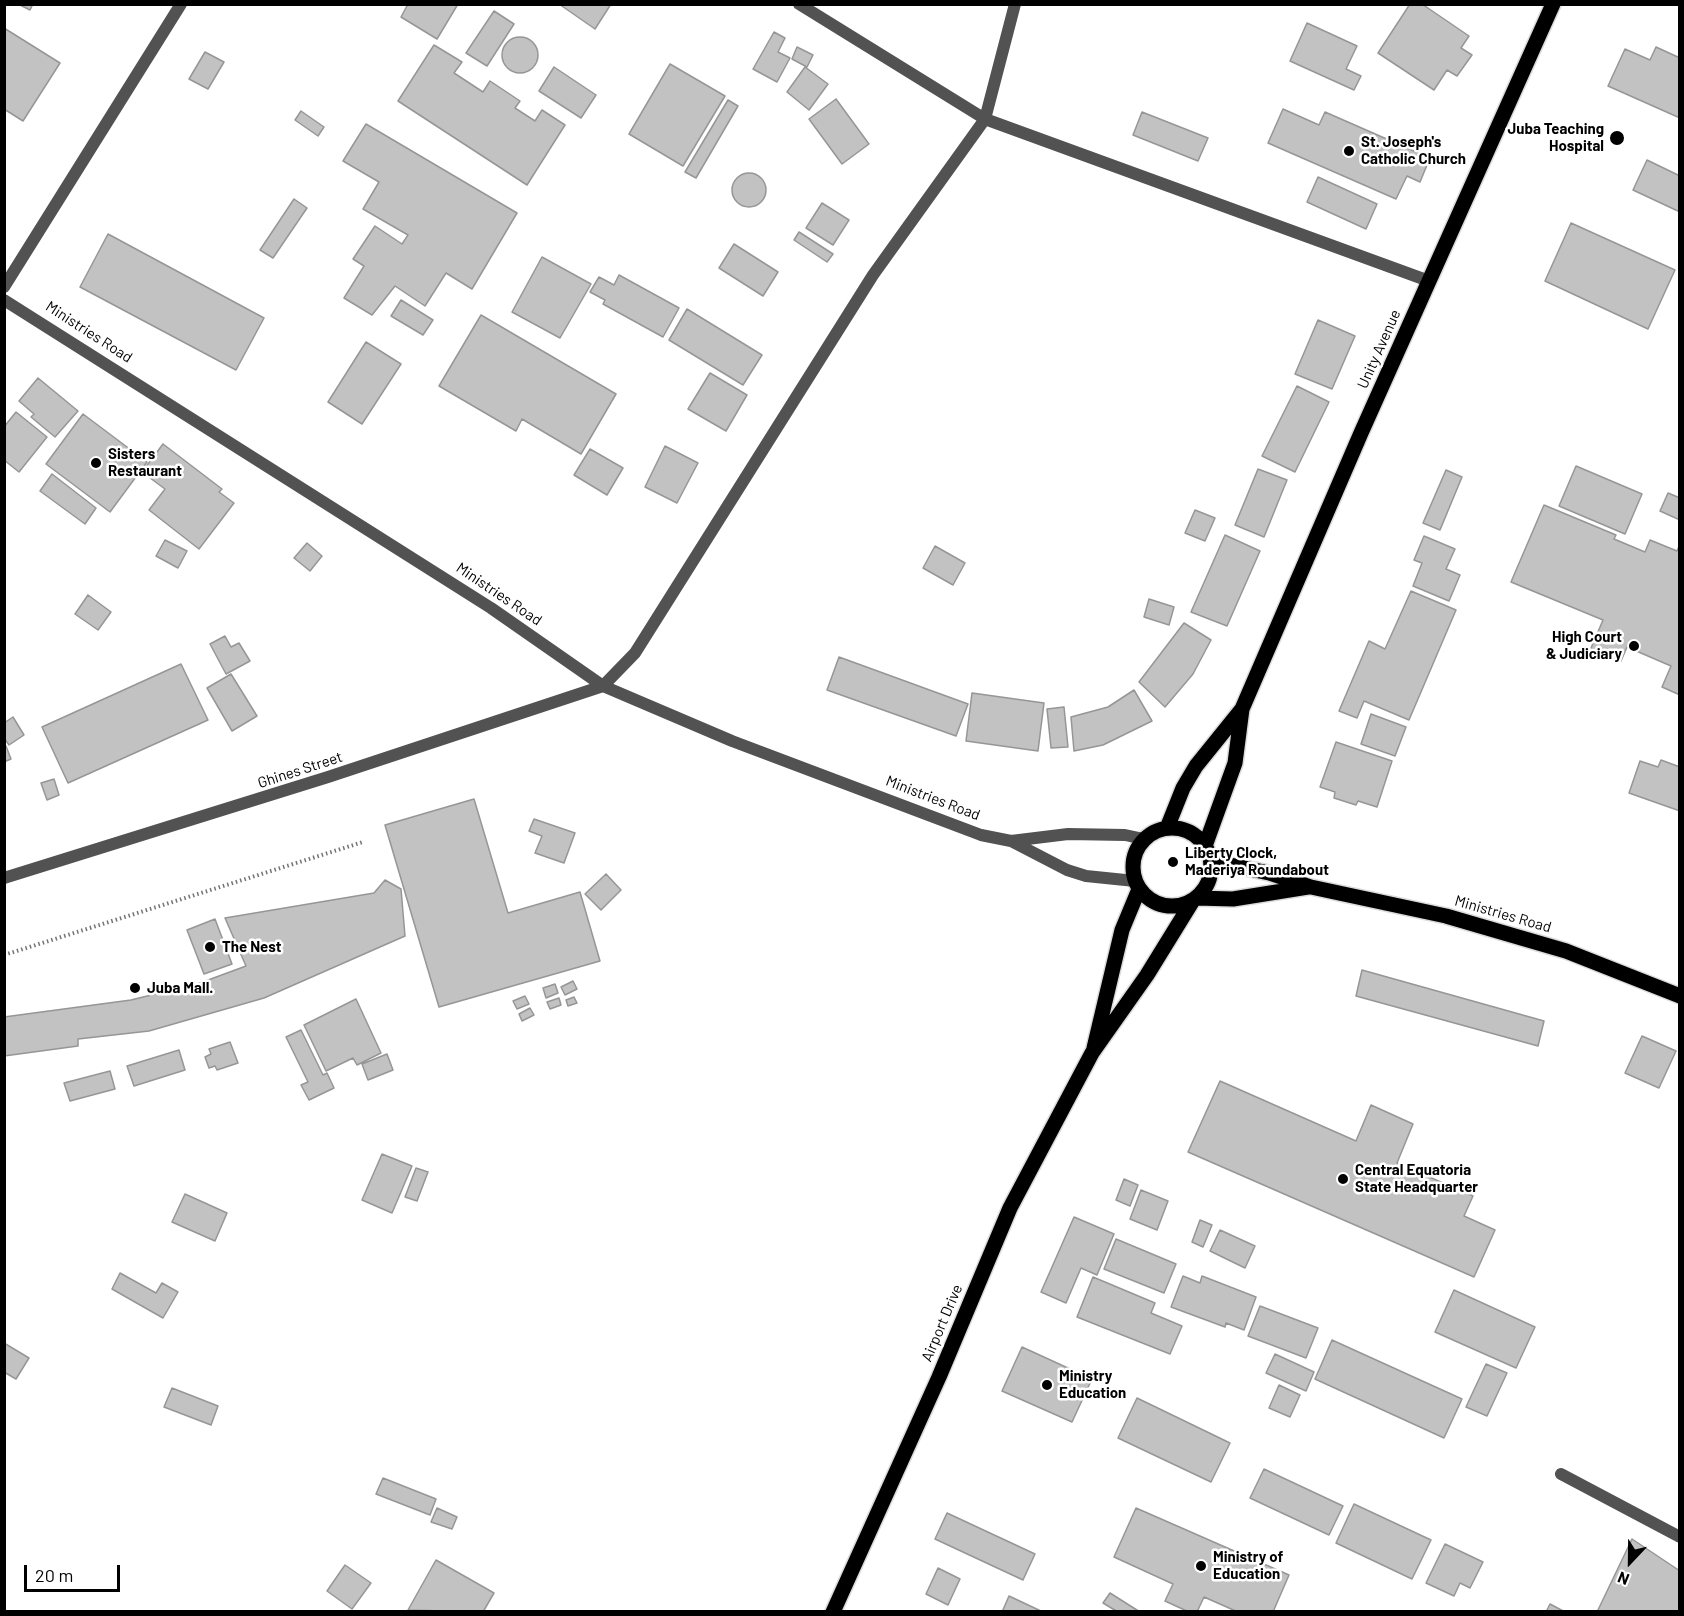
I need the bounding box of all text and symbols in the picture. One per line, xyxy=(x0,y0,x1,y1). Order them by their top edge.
place label: Juba Teaching Hospital xyxy=(1507,120,1604,155)
marker: Juba Teaching Hospital xyxy=(1608,129,1626,147)
place label: St. Joseph's Catholic Church xyxy=(1361,133,1466,168)
marker: St. Joseph's Catholic Church xyxy=(1342,144,1356,158)
street label: Ministries Road xyxy=(42,297,136,367)
street label: Unity Avenue xyxy=(1354,307,1404,391)
place label: Sisters Restaurant xyxy=(108,445,182,480)
marker: Sisters Restaurant xyxy=(89,456,103,470)
street label: Ministries Road xyxy=(453,559,545,629)
place label: High Court & Judiciary xyxy=(1546,628,1622,663)
marker: High Court & Judiciary xyxy=(1627,639,1641,653)
street label: Ghines Street xyxy=(255,748,345,792)
street label: Ministries Road xyxy=(883,772,983,824)
place label: Liberty Clock, Maderiya Roundabout xyxy=(1185,844,1329,879)
marker: Liberty Clock, Maderiya Roundabout xyxy=(1166,855,1180,869)
street label: Ministries Road xyxy=(1453,892,1553,936)
place label: The Nest xyxy=(222,938,281,956)
marker: The Nest xyxy=(203,940,217,954)
place label: Juba Mall. xyxy=(147,979,213,997)
marker: Juba Mall. xyxy=(128,981,142,995)
place label: Central Equatoria State Headquarter xyxy=(1355,1161,1478,1196)
marker: Central Equatoria State Headquarter xyxy=(1336,1172,1350,1186)
street label: Airport Drive xyxy=(918,1282,966,1364)
place label: Ministry Education xyxy=(1059,1367,1126,1402)
marker: Ministry Education xyxy=(1040,1378,1054,1392)
north arrow xyxy=(1600,1532,1660,1592)
place label: Ministry of Education xyxy=(1213,1548,1283,1583)
scale bar xyxy=(27,1553,123,1591)
marker: Ministry of Education xyxy=(1194,1559,1208,1573)
text: 20 m xyxy=(35,1564,73,1586)
text: N xyxy=(1615,1568,1632,1590)

